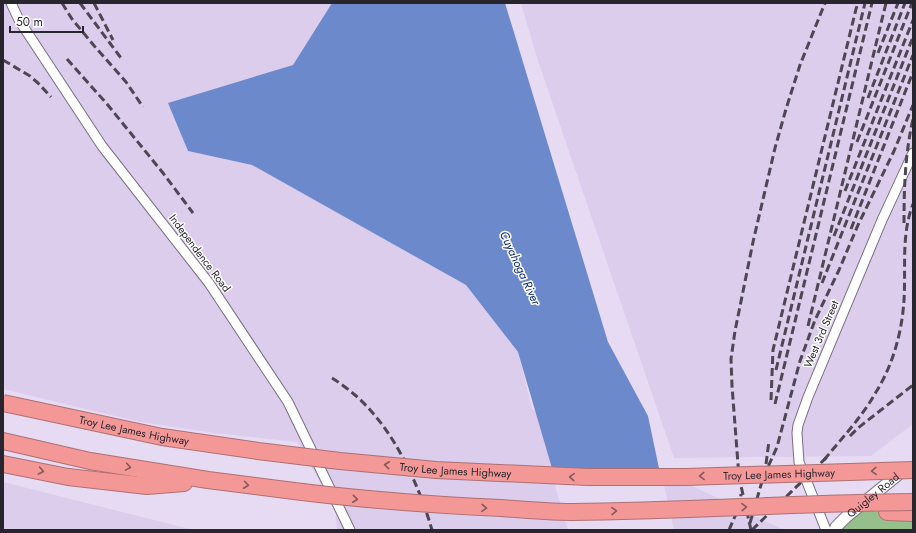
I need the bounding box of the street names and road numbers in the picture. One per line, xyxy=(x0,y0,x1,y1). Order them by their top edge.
street label: Independence Road xyxy=(165,211,235,295)
street label: West 3rd Street xyxy=(800,298,842,370)
street label: Troy Lee James Highway xyxy=(78,412,190,449)
street label: Troy Lee James Highway xyxy=(399,459,512,481)
street label: Troy Lee James Highway xyxy=(723,464,835,484)
street label: Quigley Road xyxy=(843,469,903,521)

